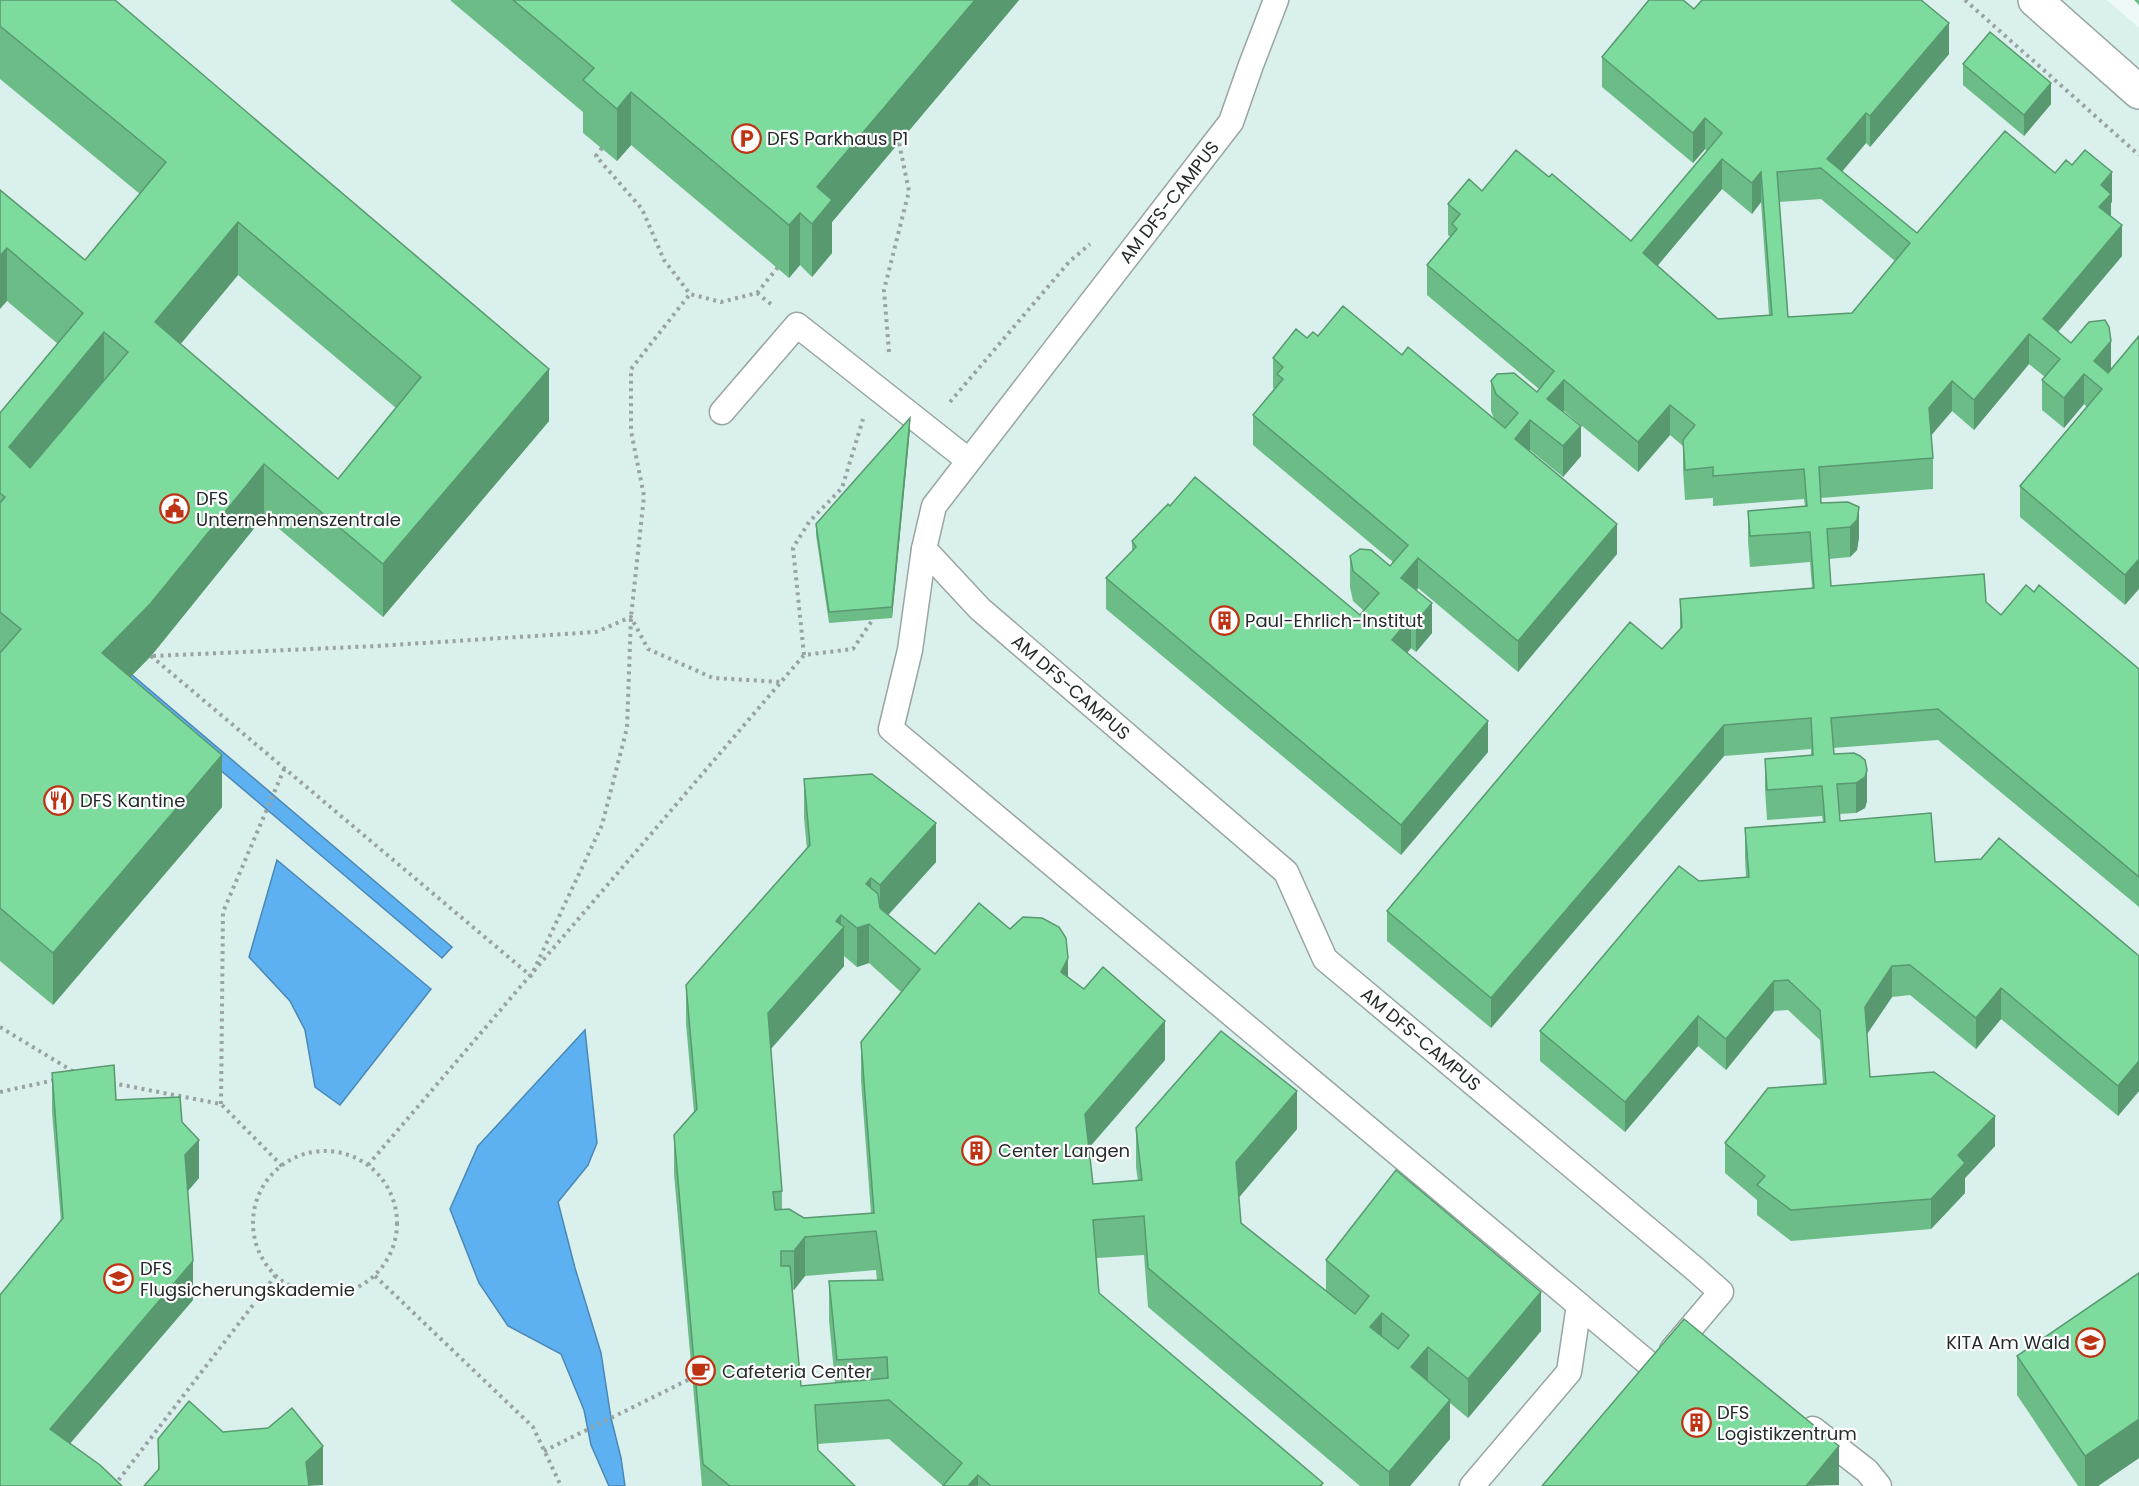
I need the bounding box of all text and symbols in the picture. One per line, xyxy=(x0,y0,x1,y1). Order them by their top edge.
parking icon: DFS Parkhaus P1 xyxy=(730,122,762,154)
place label: DFS Parkhaus P1 xyxy=(767,126,908,151)
street label: AM DFS-CAMPUS xyxy=(1113,135,1225,269)
place label: DFS Unternehmenszentrale xyxy=(196,486,401,532)
public building icon: DFS Unternehmenszentrale xyxy=(159,492,191,524)
building icon: Paul-Ehrlich-Institut xyxy=(1208,604,1240,636)
place label: Paul-Ehrlich-Institut xyxy=(1245,608,1423,633)
street label: AM DFS-CAMPUS xyxy=(1006,629,1136,745)
restaurant icon: DFS Kantine xyxy=(43,784,75,816)
place label: DFS Kantine xyxy=(80,788,185,813)
street label: AM DFS-CAMPUS xyxy=(1356,981,1486,1097)
building icon: Center Langen xyxy=(961,1134,993,1166)
place label: Center Langen xyxy=(998,1138,1130,1163)
place label: DFS Flugsicherungskademie xyxy=(140,1256,355,1302)
school or university icon: DFS Flugsicherungskademie xyxy=(103,1262,135,1294)
school or university icon: KITA Am Wald xyxy=(2075,1326,2107,1358)
place label: KITA Am Wald xyxy=(1946,1330,2070,1355)
cafe icon: Cafeteria Center xyxy=(685,1355,717,1387)
place label: Cafeteria Center xyxy=(722,1359,872,1384)
place label: DFS Logistikzentrum xyxy=(1717,1400,1857,1446)
building icon: DFS Logistikzentrum xyxy=(1680,1406,1712,1438)

